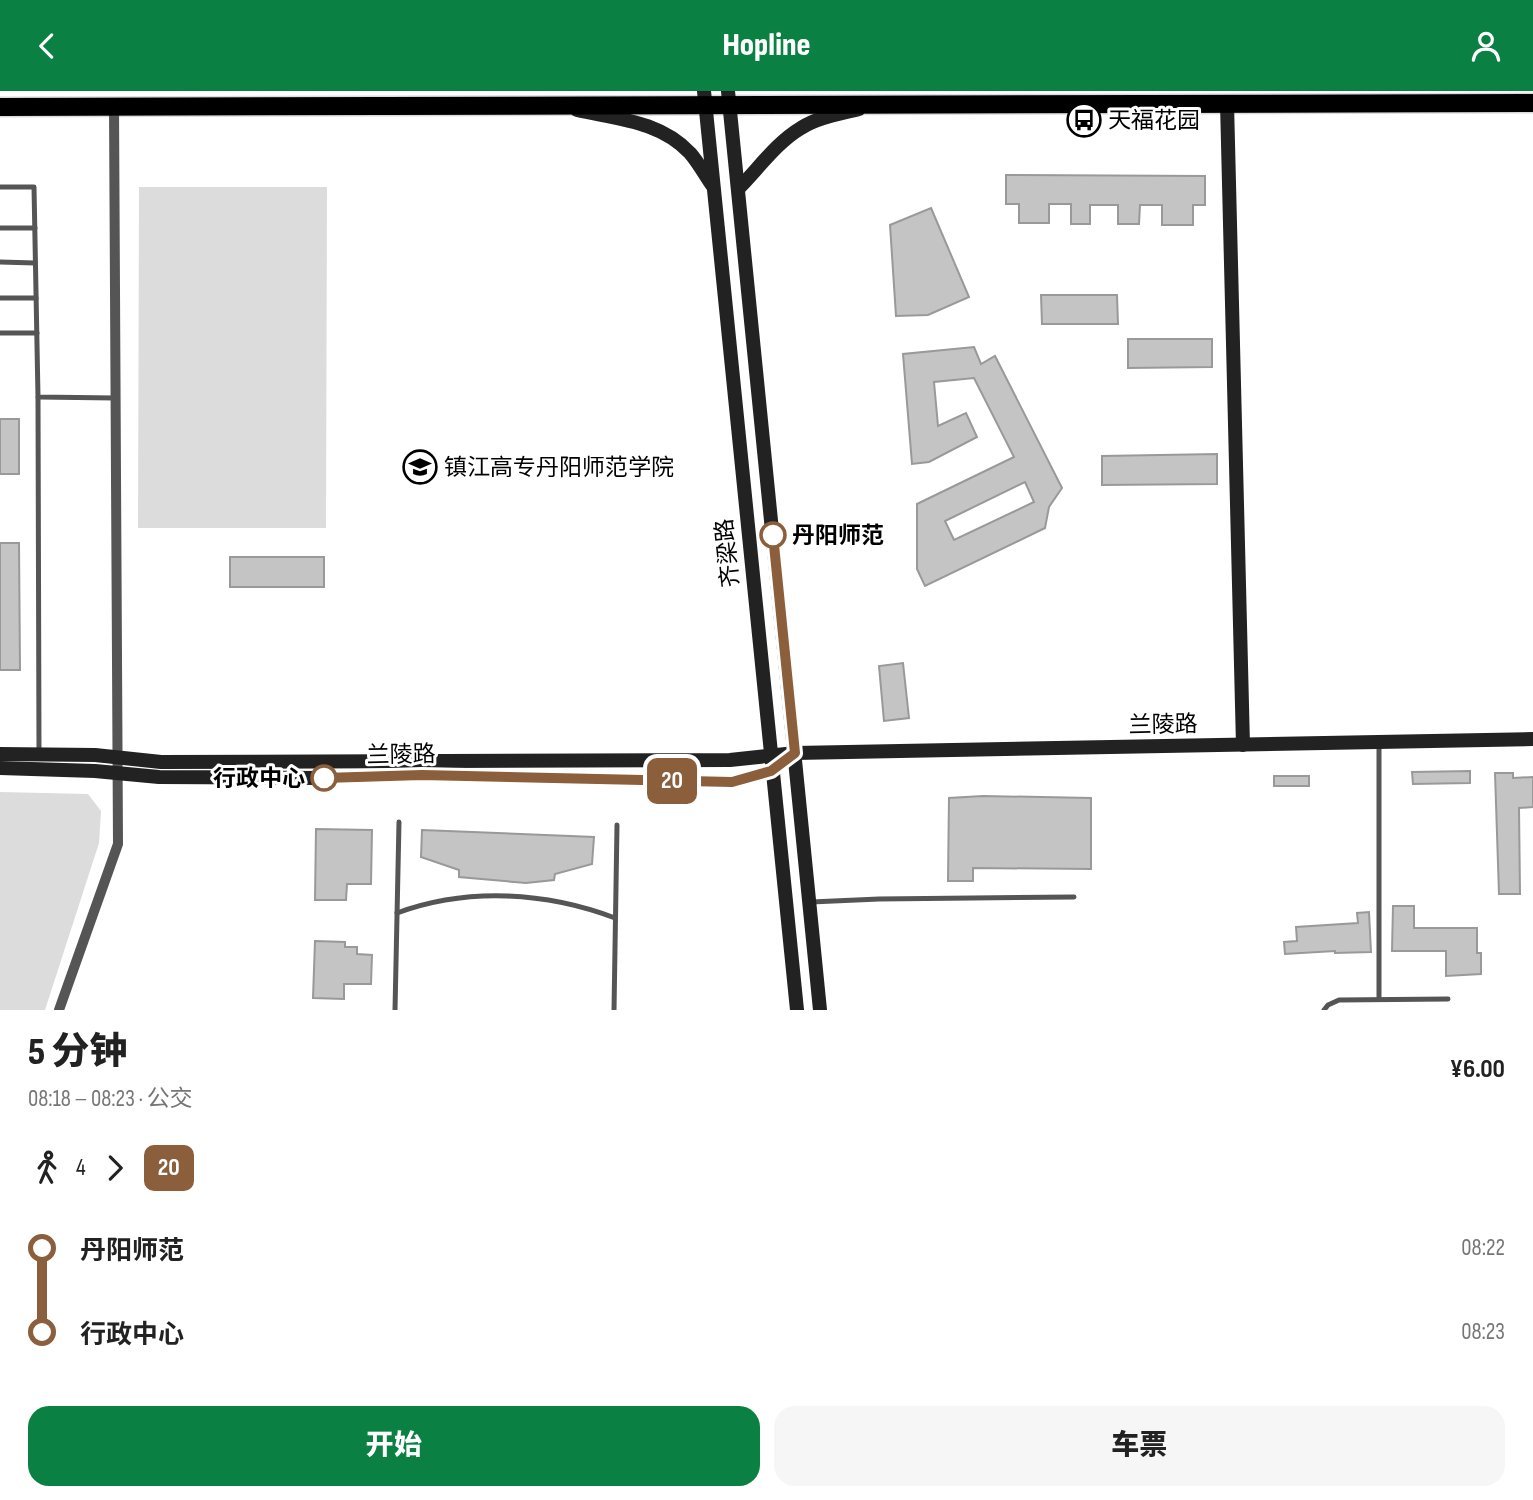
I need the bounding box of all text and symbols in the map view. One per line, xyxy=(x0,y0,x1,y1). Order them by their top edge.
text: Hopline xyxy=(722,26,811,65)
icon: back xyxy=(28,27,66,65)
icon: person xyxy=(1467,27,1505,65)
bus stop icon: 天福花园 xyxy=(1065,101,1103,139)
place label: 天福花园 xyxy=(1108,107,1200,135)
school or university icon: 镇江高专丹阳师范学院 xyxy=(401,448,439,486)
place label: 镇江高专丹阳师范学院 xyxy=(444,454,674,482)
street label: 齐梁路 xyxy=(710,517,746,589)
marker: 丹阳师范 xyxy=(760,522,786,548)
place label: 丹阳师范 xyxy=(792,522,884,550)
street label: 兰陵路 xyxy=(1128,710,1198,740)
street label: 兰陵路 xyxy=(366,740,436,770)
line badge: 20 xyxy=(640,758,704,804)
place label: 行政中心 xyxy=(213,765,305,793)
marker: 行政中心 xyxy=(311,765,337,791)
text: 20 xyxy=(661,766,683,795)
text: 5 分钟 xyxy=(28,1030,127,1075)
text: ¥6.00 xyxy=(1450,1054,1505,1085)
text: 08:18 – 08:23 · 公交 xyxy=(28,1085,193,1113)
icon: walk xyxy=(28,1149,66,1187)
icon: forward xyxy=(96,1149,134,1187)
text: 20 xyxy=(158,1153,180,1182)
text: 4 xyxy=(76,1154,86,1182)
text: 08:22 xyxy=(1461,1234,1505,1262)
text: 丹阳师范 xyxy=(80,1236,184,1267)
text: 08:23 xyxy=(1461,1318,1505,1346)
text: 行政中心 xyxy=(80,1320,184,1351)
button: 开始 xyxy=(28,1406,760,1486)
button: 车票 xyxy=(774,1406,1505,1486)

